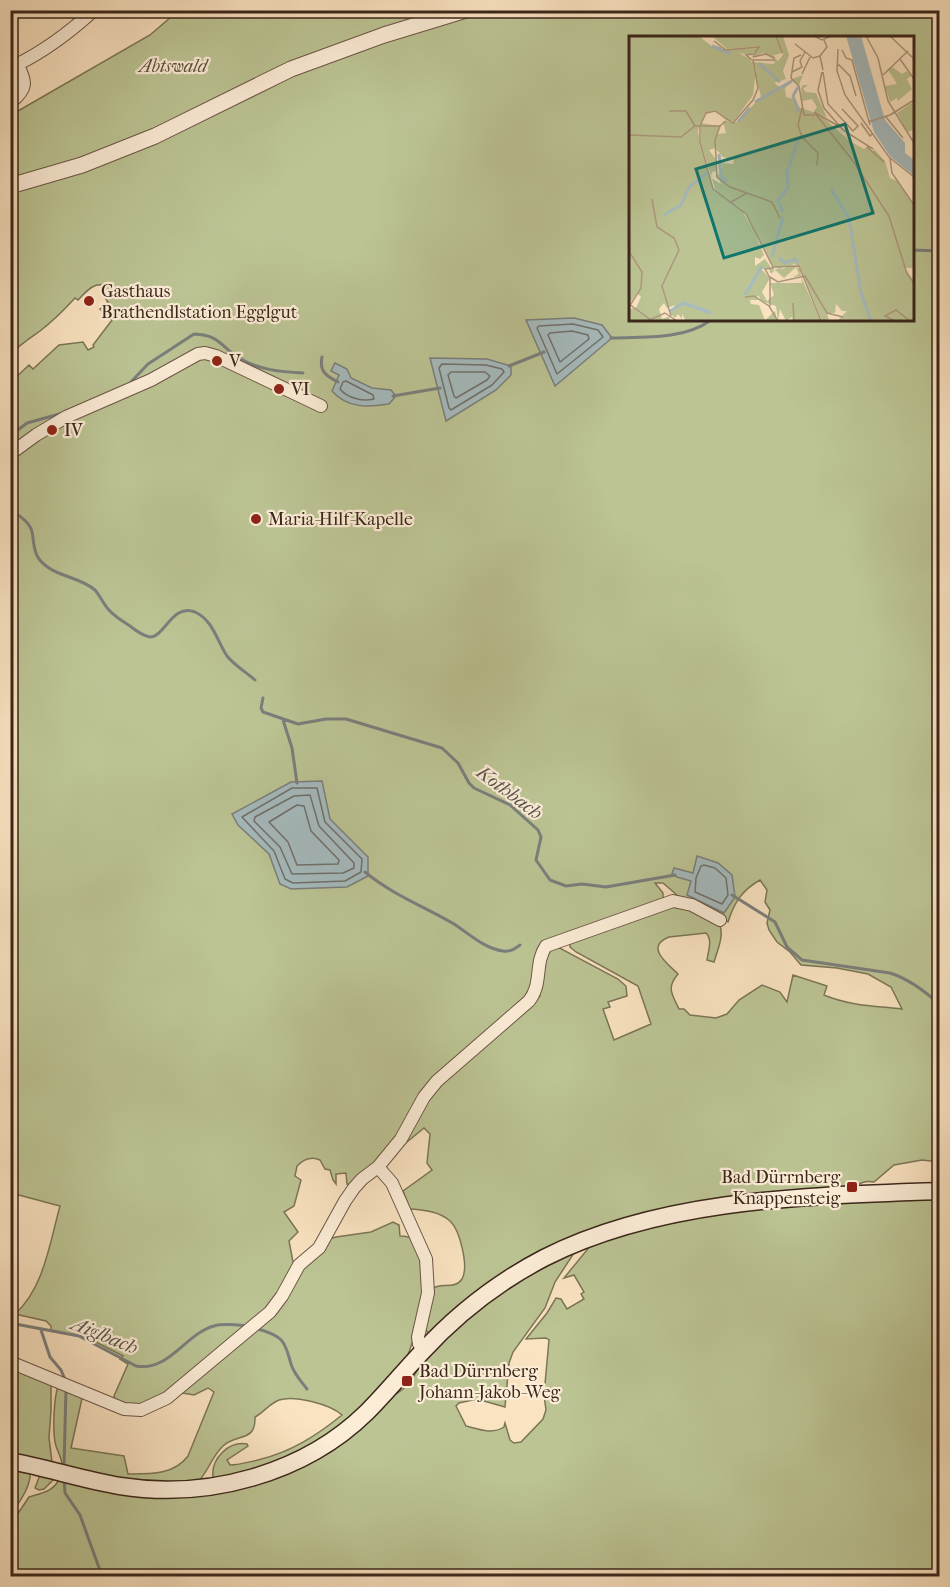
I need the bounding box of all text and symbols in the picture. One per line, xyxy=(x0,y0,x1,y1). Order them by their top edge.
inset map xyxy=(629,36,914,321)
park label: Abtswald xyxy=(137,56,210,77)
place label: Gasthaus Brathendlstation Egglgut xyxy=(101,281,298,323)
marker: Gasthaus Brathendlstation Egglgut xyxy=(82,294,96,308)
place label: V xyxy=(228,351,242,372)
marker: V xyxy=(210,354,224,368)
place label: VI xyxy=(290,379,310,400)
marker: VI xyxy=(272,382,286,396)
place label: IV xyxy=(64,420,84,441)
marker: IV xyxy=(45,423,59,437)
place label: Maria-Hilf-Kapelle xyxy=(268,509,413,530)
marker: Maria-Hilf-Kapelle xyxy=(249,512,263,526)
water label: Kothbach xyxy=(471,759,547,825)
place label: Bad Dürrnberg Knappensteig xyxy=(721,1167,840,1209)
marker: Bad Dürrnberg Knappensteig xyxy=(845,1180,859,1194)
water label: Aiglbach xyxy=(66,1311,141,1359)
place label: Bad Dürrnberg Johann-Jakob-Weg xyxy=(417,1361,561,1403)
marker: Bad Dürrnberg Johann-Jakob-Weg xyxy=(400,1374,414,1388)

